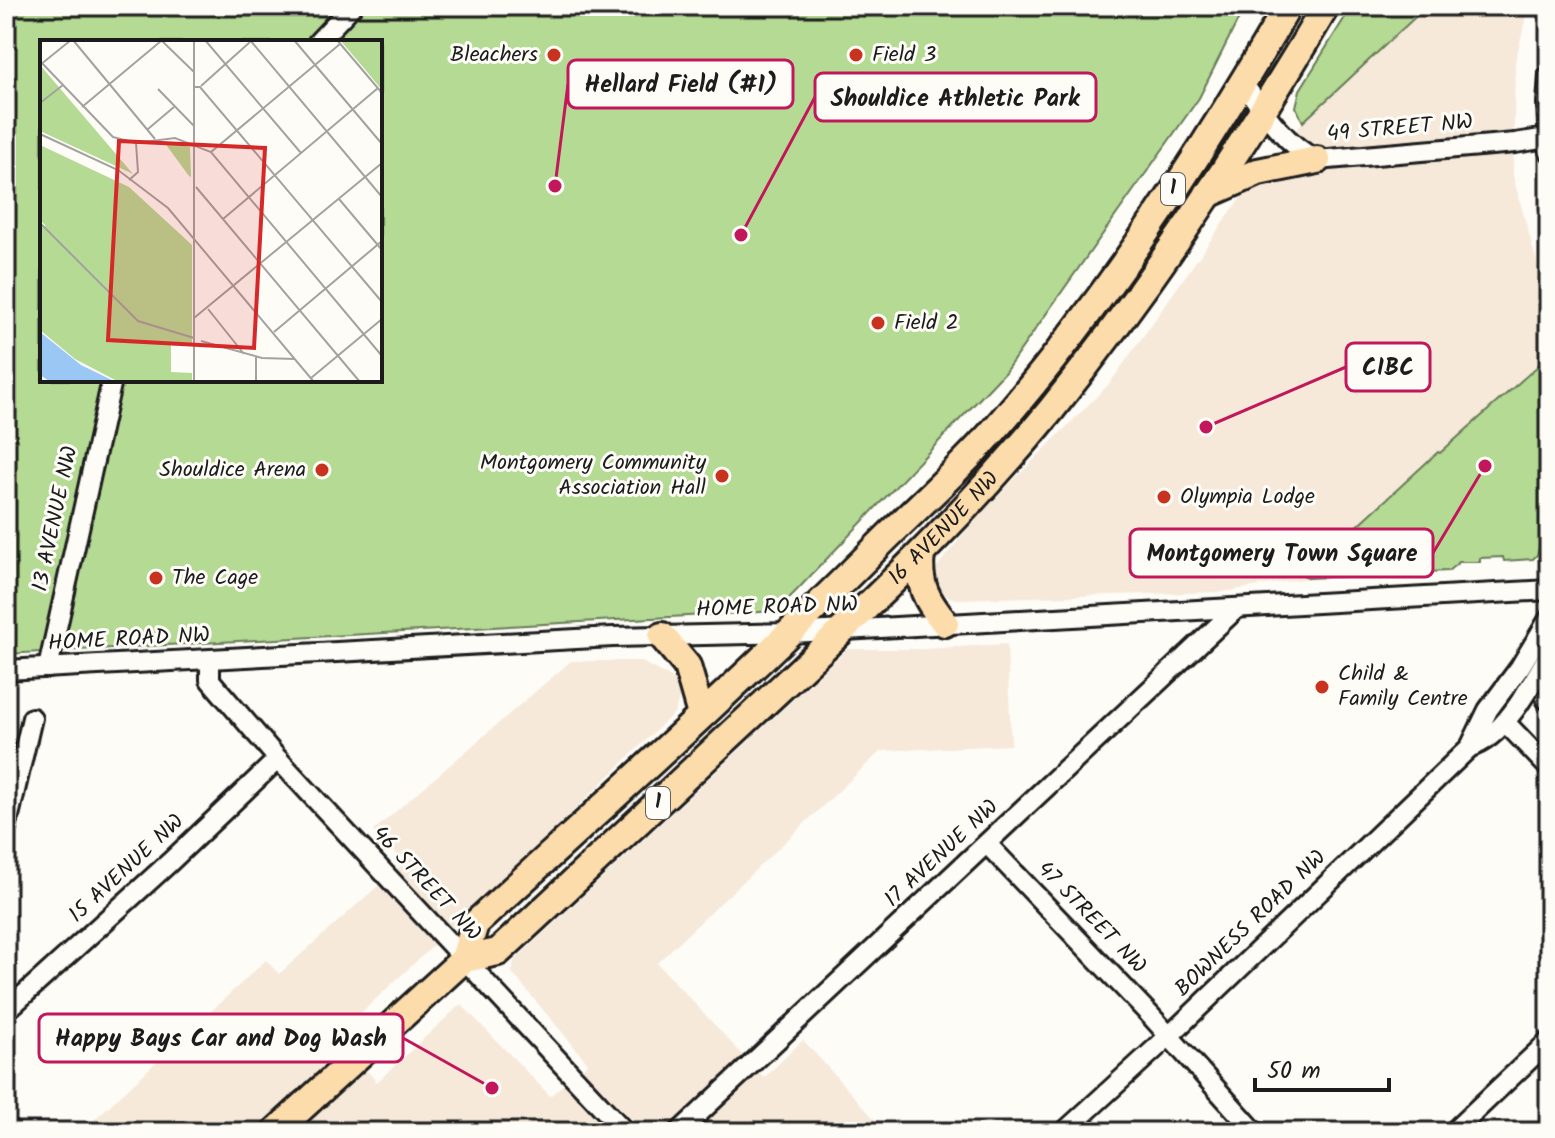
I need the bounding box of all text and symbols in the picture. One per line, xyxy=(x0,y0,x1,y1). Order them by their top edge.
place label: Bleachers xyxy=(450,38,539,73)
place label: Field 3 xyxy=(872,38,936,73)
inset map xyxy=(40,40,382,382)
marker: Bleachers xyxy=(545,46,563,64)
marker: Field 3 xyxy=(847,46,865,64)
callout: Hellard Field (#1) xyxy=(568,60,793,108)
text: Hellard Field (#1) xyxy=(585,66,777,105)
callout: Shouldice Athletic Park xyxy=(815,73,1096,121)
text: Shouldice Athletic Park xyxy=(830,80,1081,119)
street label: 49 STREET NW xyxy=(1326,105,1474,153)
road number: 1 xyxy=(1161,173,1185,205)
place label: Field 2 xyxy=(894,306,959,341)
marker: Field 2 xyxy=(869,314,887,332)
callout: CIBC xyxy=(1346,343,1430,391)
text: CIBC xyxy=(1362,349,1414,388)
street label: 13 AVENUE NW xyxy=(23,443,89,595)
place label: Montgomery Community Association Hall xyxy=(480,446,707,506)
place label: Shouldice Arena xyxy=(159,453,306,488)
marker: Shouldice Arena xyxy=(313,461,331,479)
street label: 16 AVENUE NW xyxy=(880,463,1008,594)
marker: Montgomery Community Association Hall xyxy=(713,467,731,485)
place label: Olympia Lodge xyxy=(1180,480,1315,515)
marker: Olympia Lodge xyxy=(1155,488,1173,506)
callout: Montgomery Town Square xyxy=(1130,529,1433,577)
text: Montgomery Town Square xyxy=(1146,535,1418,574)
place label: The Cage xyxy=(172,561,258,596)
marker: The Cage xyxy=(147,569,165,587)
street label: HOME ROAD NW xyxy=(695,588,859,628)
street label: HOME ROAD NW xyxy=(47,618,211,662)
place label: Child & Family Centre xyxy=(1338,657,1468,717)
marker: Child & Family Centre xyxy=(1313,678,1331,696)
road number: 1 xyxy=(646,787,670,819)
street label: 17 AVENUE NW xyxy=(877,792,1007,916)
street label: 15 AVENUE NW xyxy=(61,806,193,932)
street label: 46 STREET NW xyxy=(363,818,489,950)
street label: BOWNESS ROAD NW xyxy=(1167,842,1335,1006)
street label: 47 STREET NW xyxy=(1028,853,1154,983)
callout: Happy Bays Car and Dog Wash xyxy=(39,1014,403,1062)
text: Happy Bays Car and Dog Wash xyxy=(55,1020,387,1059)
scale bar xyxy=(1255,1042,1389,1092)
text: 50 m xyxy=(1267,1052,1321,1091)

